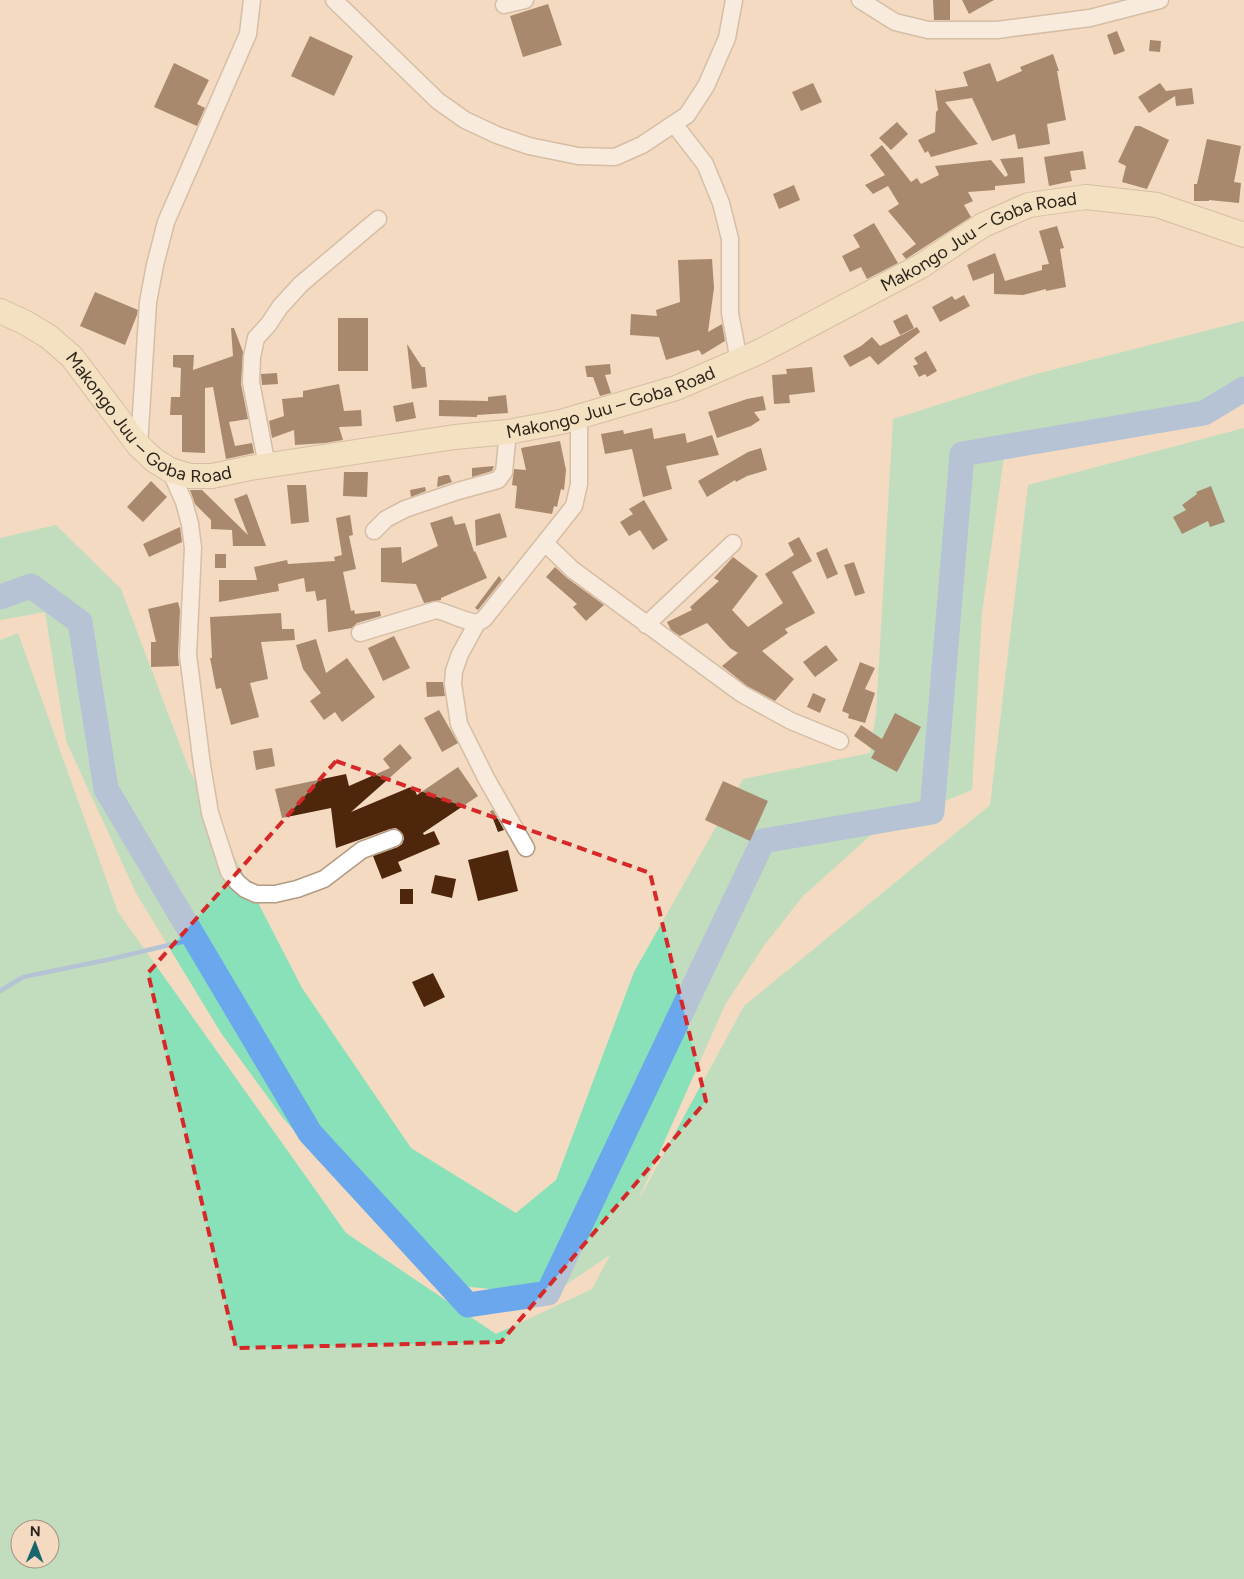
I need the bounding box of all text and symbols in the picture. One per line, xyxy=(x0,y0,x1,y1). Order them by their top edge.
street label: Makongo Juu – Goba Road xyxy=(877,187,1078,297)
street label: Makongo Juu – Goba Road xyxy=(61,348,234,487)
street label: Makongo Juu – Goba Road xyxy=(504,361,718,443)
north arrow xyxy=(10,1519,60,1569)
text: N xyxy=(30,1523,41,1540)

